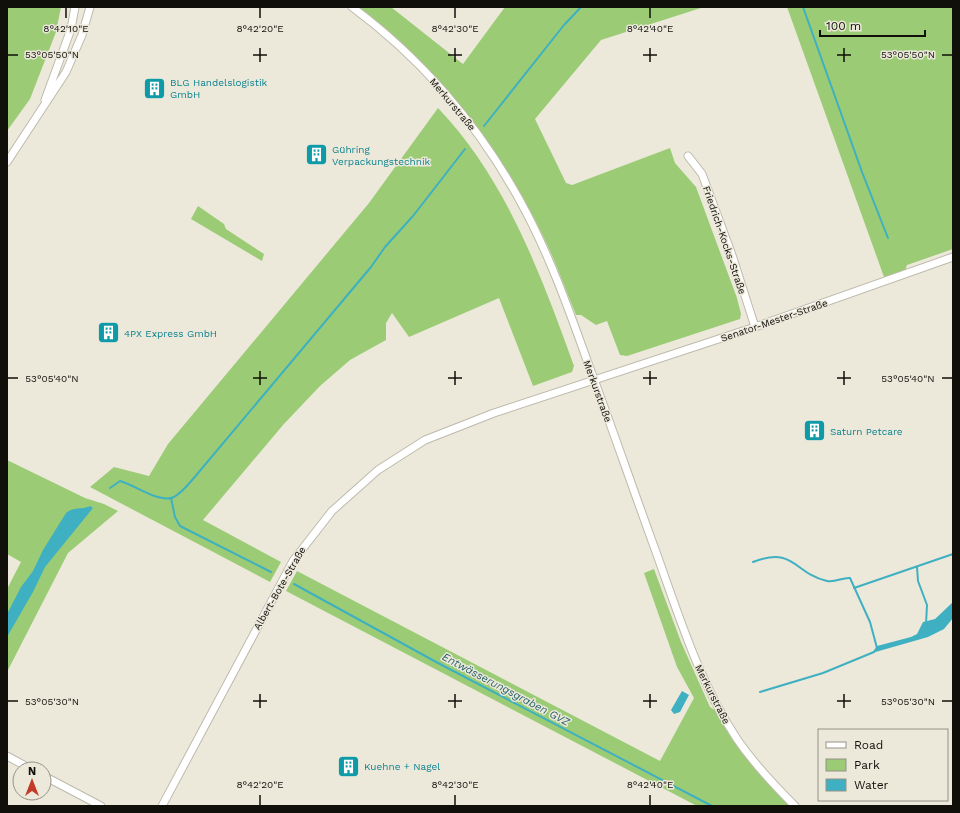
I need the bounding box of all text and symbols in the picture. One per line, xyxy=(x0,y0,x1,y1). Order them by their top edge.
scale bar xyxy=(820,12,925,38)
text: 100 m xyxy=(826,19,861,33)
text: 8°42'10"E xyxy=(43,23,89,34)
text: 8°42'20"E xyxy=(236,23,284,34)
text: 8°42'30"E xyxy=(431,23,479,34)
text: 8°42'40"E xyxy=(627,23,673,34)
text: 53°05'50"N xyxy=(25,49,79,60)
text: 53°05'50"N xyxy=(881,49,935,60)
building icon: BLG Handelslogistik GmbH xyxy=(141,75,167,101)
street label: Merkurstraße xyxy=(428,76,478,133)
place label: BLG Handelslogistik GmbH xyxy=(170,77,268,100)
building icon: Gühring Verpackungstechnik xyxy=(303,142,329,168)
place label: Gühring Verpackungstechnik xyxy=(332,144,431,167)
street label: Friedrich-Kocks-Straße xyxy=(701,185,748,296)
street label: Senator-Mester-Straße xyxy=(719,297,829,344)
building icon: 4PX Express GmbH xyxy=(96,320,122,346)
place label: 4PX Express GmbH xyxy=(124,328,217,339)
street label: Merkurstraße xyxy=(581,359,614,424)
text: 53°05'40"N xyxy=(25,373,79,384)
text: 53°05'40"N xyxy=(881,373,935,384)
building icon: Saturn Petcare xyxy=(802,418,828,444)
place label: Saturn Petcare xyxy=(830,426,903,437)
street label: Albert-Bote-Straße xyxy=(251,545,308,632)
water label: Entwässerungsgraben GVZ xyxy=(440,650,572,729)
street label: Merkurstraße xyxy=(693,663,732,726)
text: 53°05'30"N xyxy=(25,696,79,707)
text: 53°05'30"N xyxy=(881,696,935,707)
legend xyxy=(818,729,948,801)
text: Road xyxy=(854,738,883,752)
building icon: Kuehne + Nagel xyxy=(336,753,362,779)
text: Park xyxy=(854,758,880,772)
north arrow xyxy=(12,761,52,801)
place label: Kuehne + Nagel xyxy=(364,761,440,772)
text: N xyxy=(28,765,36,778)
text: Water xyxy=(854,778,889,792)
text: 8°42'20"E xyxy=(236,779,284,790)
text: 8°42'30"E xyxy=(431,779,479,790)
text: 8°42'40"E xyxy=(627,779,673,790)

